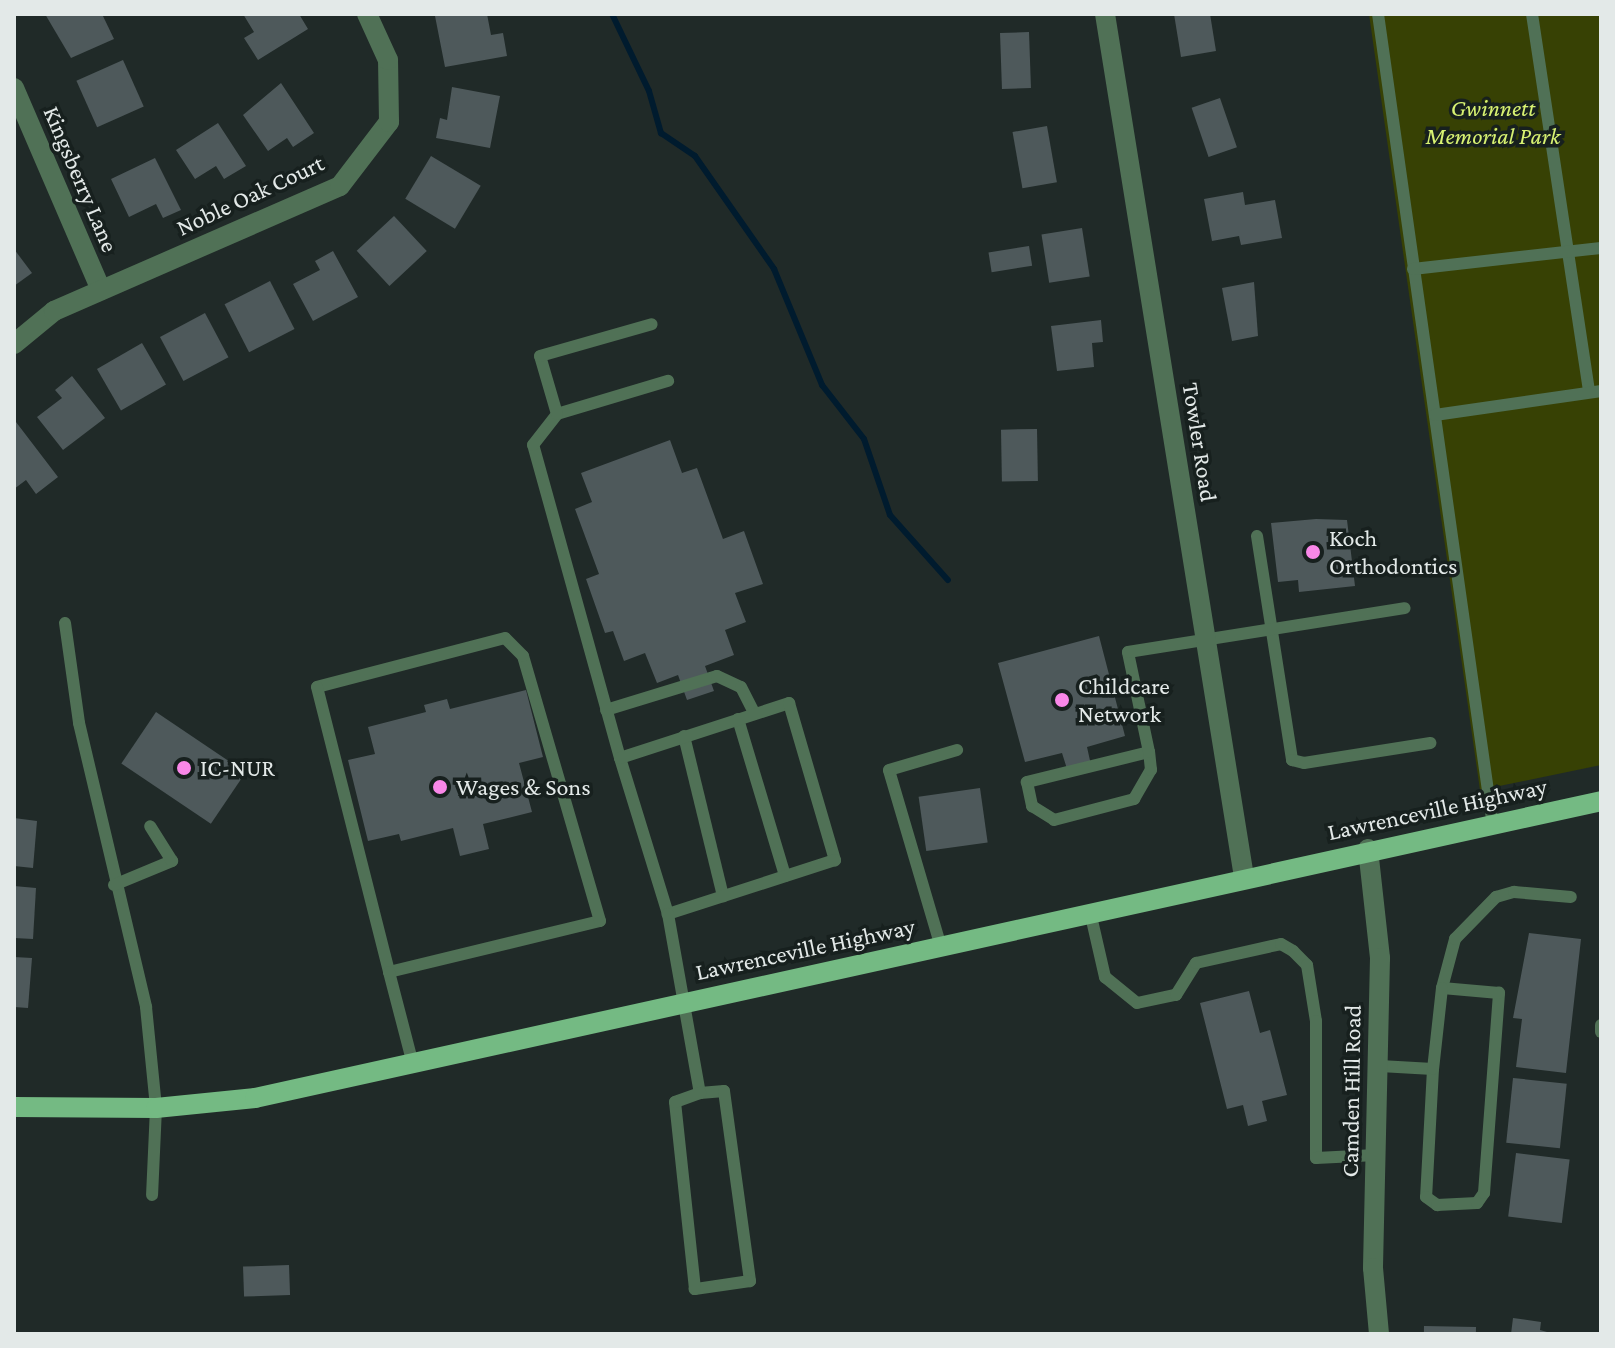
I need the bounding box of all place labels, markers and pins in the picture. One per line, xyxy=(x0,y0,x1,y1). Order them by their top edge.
place label: Koch Orthodontics xyxy=(1329,524,1457,580)
marker: Koch Orthodontics xyxy=(1304,543,1322,561)
place label: Childcare Network xyxy=(1078,672,1170,728)
marker: Childcare Network xyxy=(1053,691,1071,709)
place label: IC-NUR xyxy=(200,754,275,782)
marker: IC-NUR xyxy=(175,759,193,777)
place label: Wages & Sons xyxy=(456,773,591,801)
marker: Wages & Sons xyxy=(431,778,449,796)

